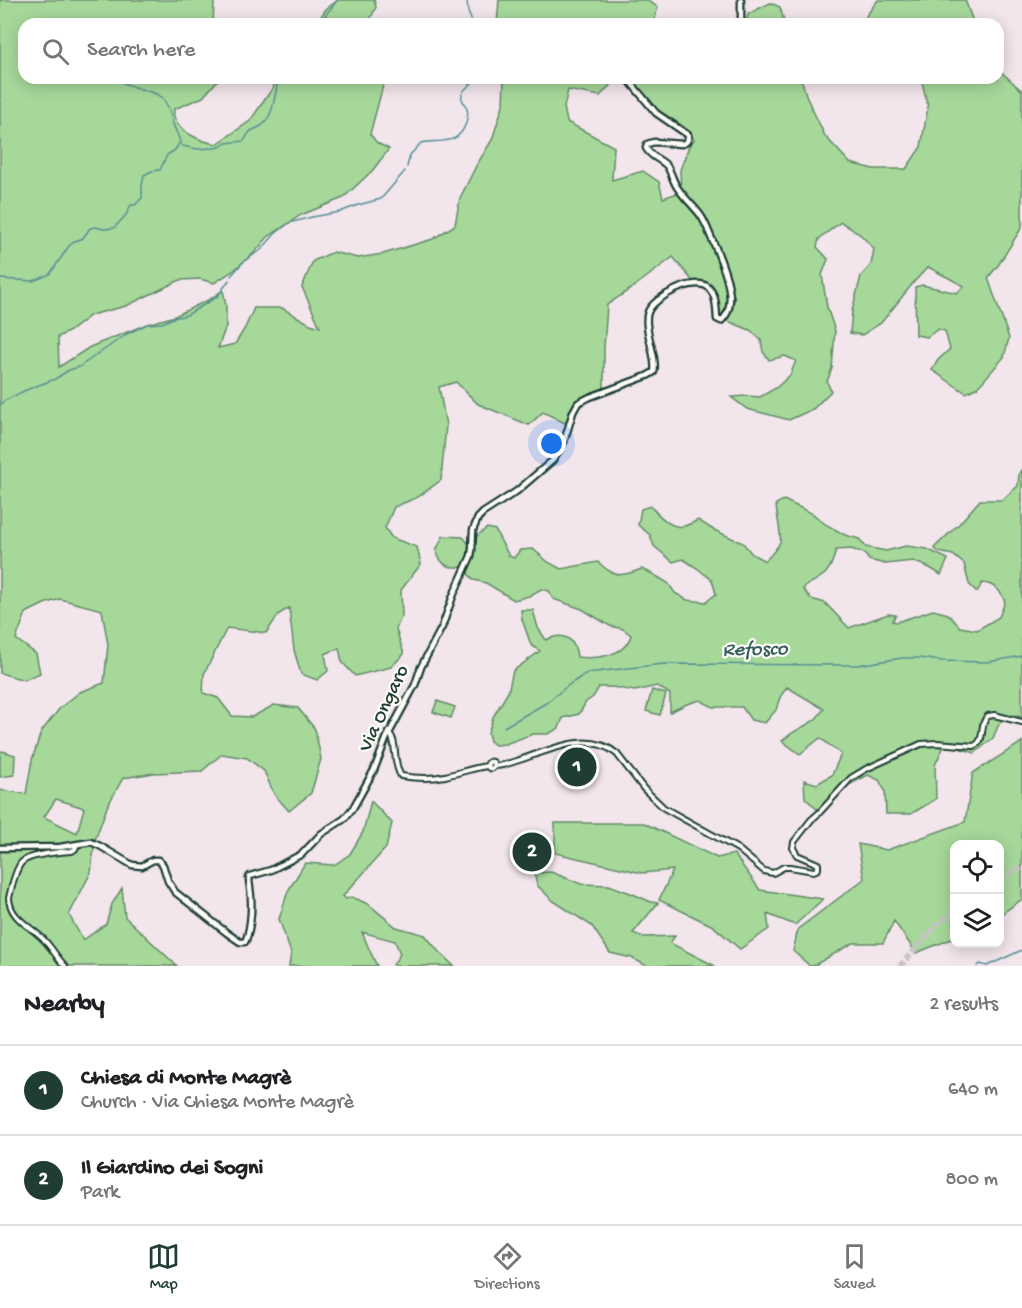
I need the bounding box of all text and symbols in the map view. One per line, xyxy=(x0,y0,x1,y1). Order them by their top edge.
search box xyxy=(18,18,1004,84)
icon: search xyxy=(39,35,72,68)
text: Search here xyxy=(87,38,195,64)
your location xyxy=(537,429,566,458)
water label: Refosco xyxy=(722,638,789,664)
street label: Via Ongaro xyxy=(355,662,415,757)
pin: 1 xyxy=(558,744,596,789)
pin: 2 xyxy=(512,830,552,874)
map controls xyxy=(950,840,1004,948)
button: locate xyxy=(950,840,1004,894)
button: layers xyxy=(950,894,1004,948)
text: Nearby xyxy=(24,990,105,1021)
text: 2 results xyxy=(929,994,998,1017)
text: Chiesa di Monte Magrè xyxy=(81,1066,291,1092)
text: 1 xyxy=(39,1079,48,1102)
text: 640 m xyxy=(948,1079,998,1102)
text: Church · Via Chiesa Monte Magrè xyxy=(81,1092,354,1115)
text: Il Giardino dei Sogni xyxy=(81,1156,263,1182)
text: 2 xyxy=(39,1169,48,1192)
text: 800 m xyxy=(945,1169,998,1192)
text: Park xyxy=(81,1182,119,1205)
tab: Map xyxy=(147,1240,180,1295)
tab: Directions xyxy=(474,1240,540,1295)
tab: Saved xyxy=(834,1240,875,1295)

